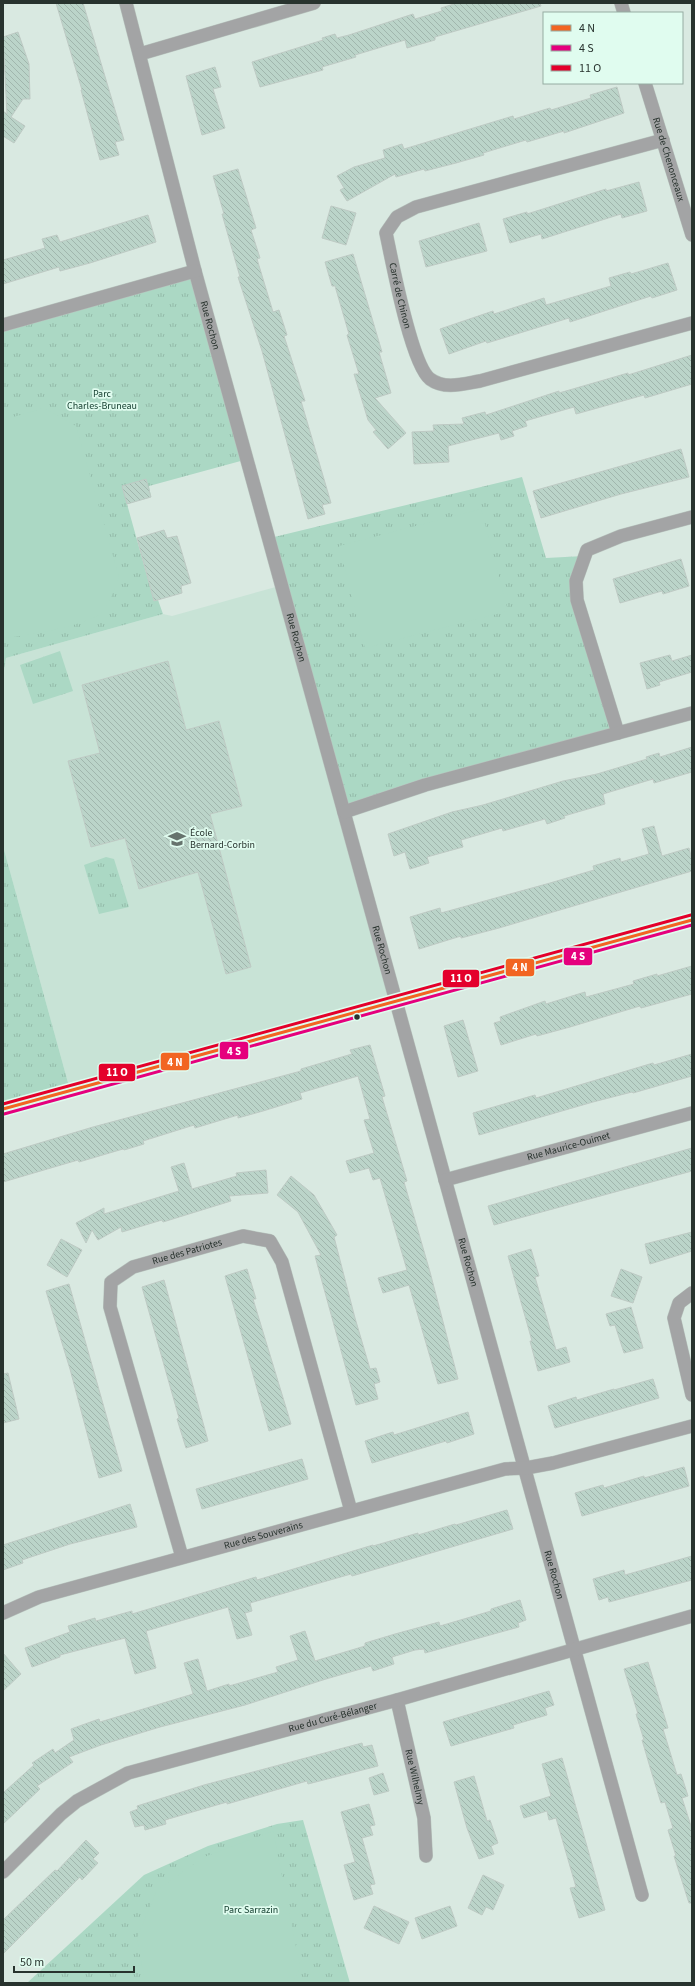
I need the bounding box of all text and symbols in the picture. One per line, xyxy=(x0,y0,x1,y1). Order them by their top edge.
legend xyxy=(543,12,683,84)
text: 4 N xyxy=(579,20,595,37)
text: 4 S xyxy=(579,40,594,57)
text: 11 O xyxy=(579,60,601,77)
street label: Rue de Chenonceaux xyxy=(649,116,688,204)
street label: Carré de Chinon xyxy=(385,262,415,330)
street label: Rue Rochon xyxy=(197,299,223,351)
park label: Parc Charles-Bruneau xyxy=(67,387,137,413)
street label: Rue Rochon xyxy=(283,612,309,664)
place label: École Bernard-Corbin xyxy=(190,826,255,852)
school or university icon: École Bernard-Corbin xyxy=(167,829,187,849)
street label: Rue Rochon xyxy=(369,924,395,976)
line badge: 4 S xyxy=(563,947,593,966)
text: 4 S xyxy=(571,949,585,964)
line badge: 4 N xyxy=(505,958,535,977)
text: 4 N xyxy=(512,960,528,975)
line badge: 11 O xyxy=(442,969,480,988)
text: 11 O xyxy=(450,971,472,986)
unlabelled marker xyxy=(352,1012,362,1022)
line badge: 4 S xyxy=(219,1041,249,1060)
text: 4 S xyxy=(227,1044,241,1059)
line badge: 4 N xyxy=(160,1052,190,1071)
text: 4 N xyxy=(167,1055,183,1070)
line badge: 11 O xyxy=(98,1063,136,1082)
text: 11 O xyxy=(106,1065,128,1080)
street label: Rue Maurice-Ouimet xyxy=(525,1128,612,1164)
street label: Rue des Patriotes xyxy=(151,1235,224,1268)
street label: Rue Rochon xyxy=(454,1236,481,1288)
street label: Rue des Souverains xyxy=(222,1518,304,1553)
street label: Rue Rochon xyxy=(540,1549,567,1601)
street label: Rue du Curé-Bélanger xyxy=(287,1699,379,1736)
street label: Rue Wilhelmy xyxy=(401,1748,428,1807)
park label: Parc Sarrazin xyxy=(224,1903,278,1917)
scale bar xyxy=(14,1948,134,1974)
text: 50 m xyxy=(20,1954,44,1971)

